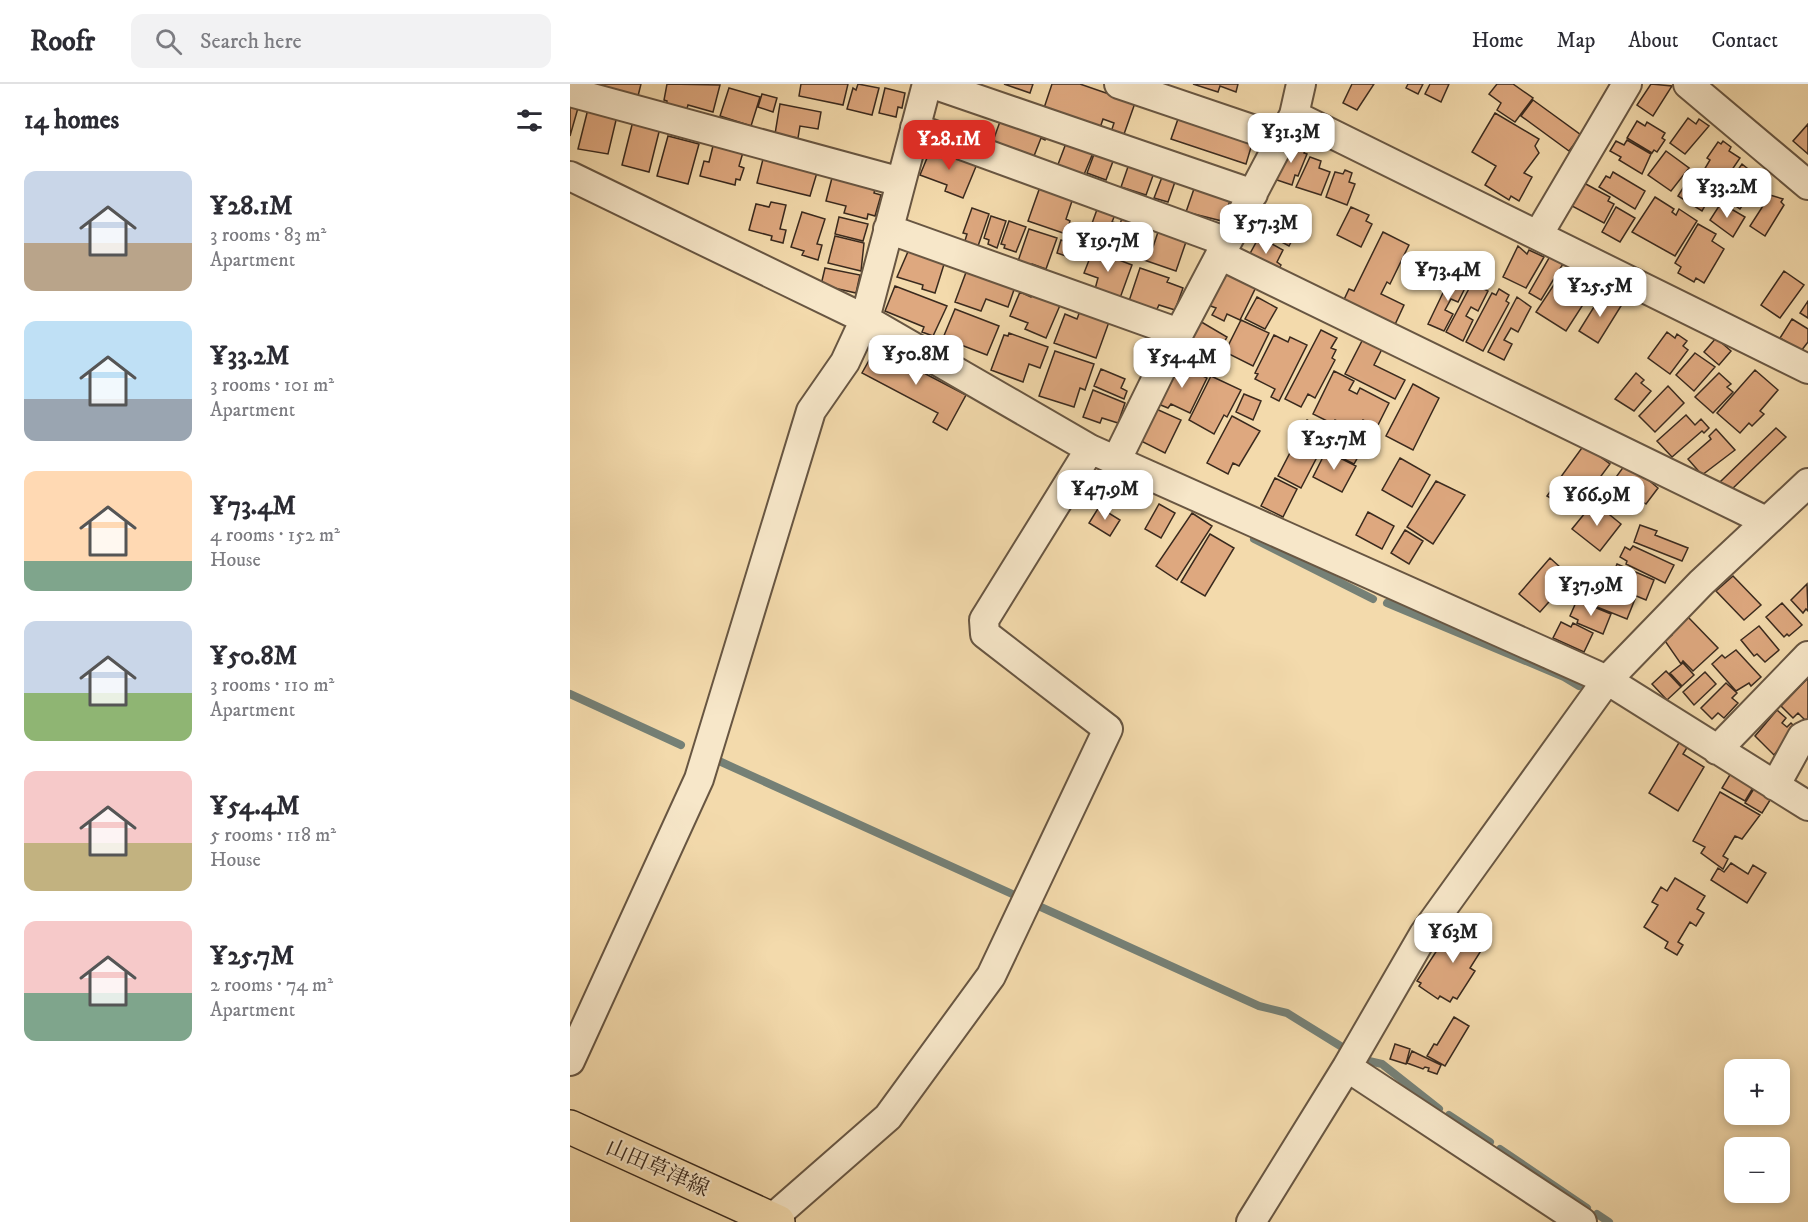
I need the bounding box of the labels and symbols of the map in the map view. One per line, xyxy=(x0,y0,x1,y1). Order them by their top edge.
pin: ¥31.3M xyxy=(1242,113,1340,164)
pin: ¥28.1M xyxy=(900,120,998,171)
pin: ¥33.2M xyxy=(1678,168,1776,219)
pin: ¥57.3M xyxy=(1217,204,1315,255)
pin: ¥19.7M xyxy=(1059,222,1157,273)
pin: ¥73.4M xyxy=(1399,251,1497,302)
pin: ¥25.5M xyxy=(1551,267,1649,318)
pin: ¥50.8M xyxy=(867,335,965,386)
pin: ¥54.4M xyxy=(1133,338,1231,389)
pin: ¥25.7M xyxy=(1285,420,1383,471)
pin: ¥47.9M xyxy=(1056,470,1154,521)
pin: ¥66.9M xyxy=(1548,476,1646,527)
pin: ¥37.9M xyxy=(1542,566,1640,617)
pin: ¥63M xyxy=(1417,913,1489,964)
street label: 山田草津線 xyxy=(602,1134,713,1203)

